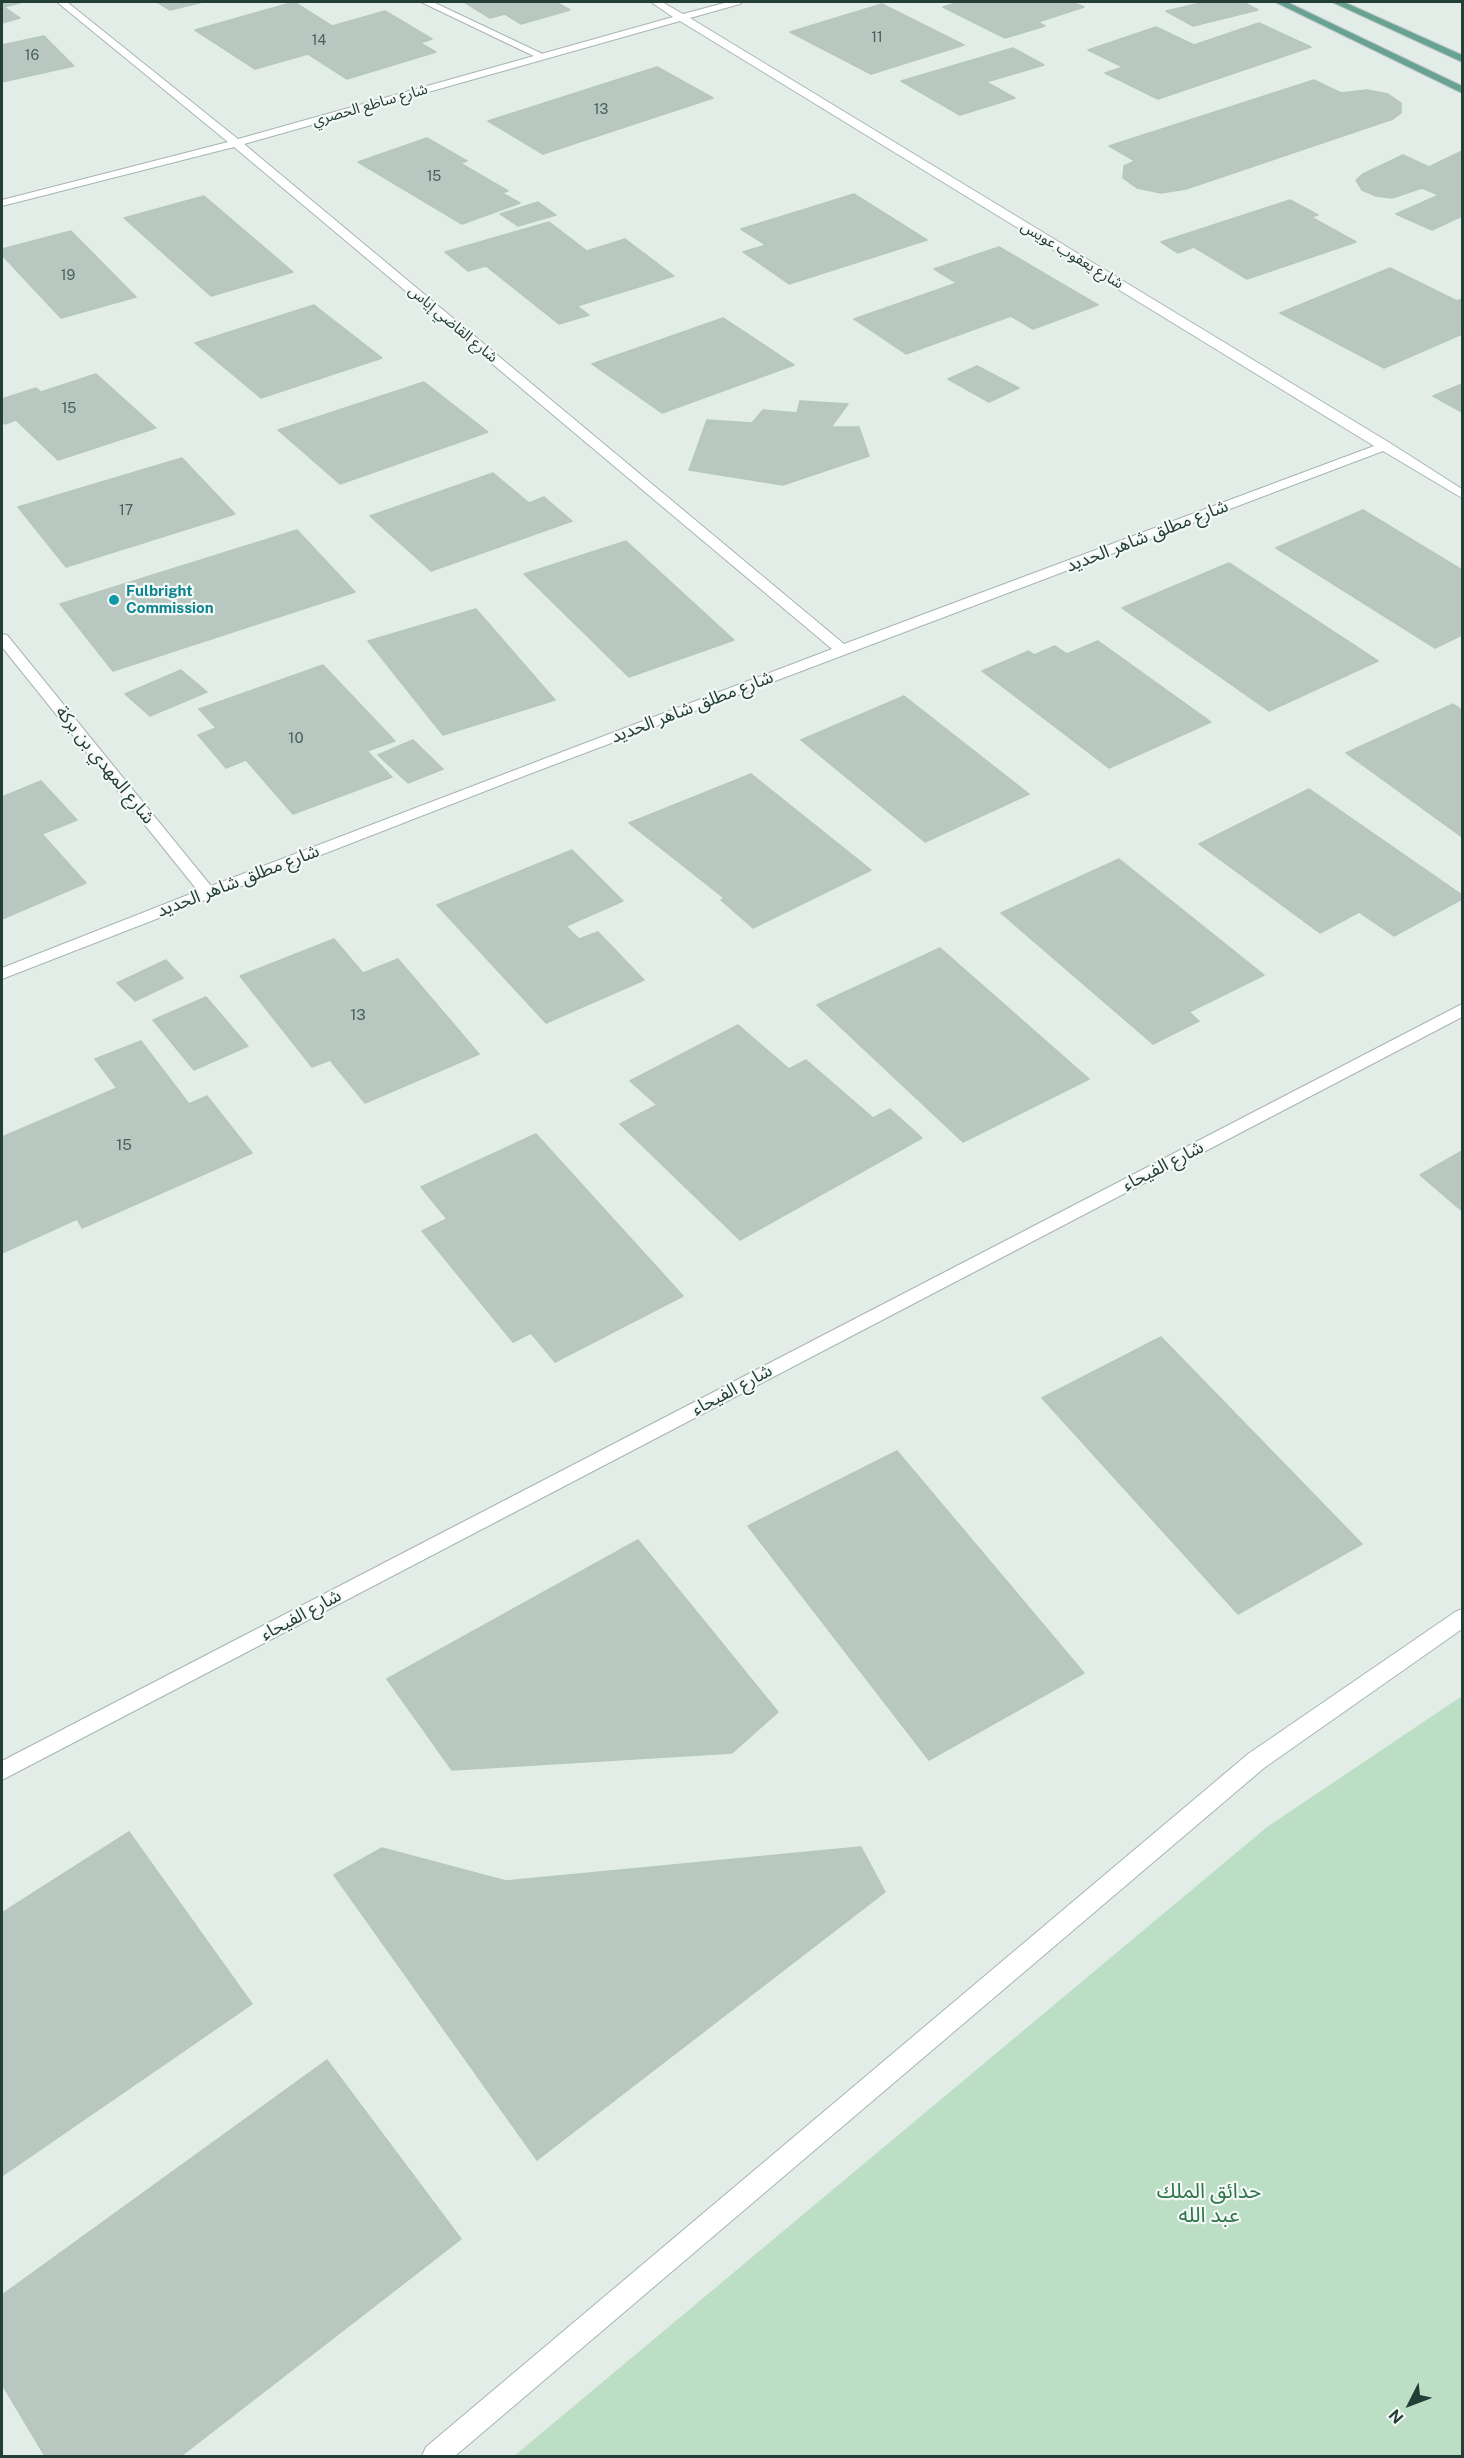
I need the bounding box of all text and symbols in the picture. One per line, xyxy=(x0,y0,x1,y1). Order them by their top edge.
house number: 11 xyxy=(871,30,883,46)
house number: 14 xyxy=(312,33,326,49)
house number: 16 xyxy=(25,48,39,64)
street label: شارع ساطع الحصري xyxy=(310,80,430,130)
house number: 13 xyxy=(594,102,608,118)
house number: 15 xyxy=(427,169,441,185)
street label: شارع يعقوب عويس xyxy=(1017,217,1127,293)
house number: 19 xyxy=(61,268,75,284)
street label: شارع القاضي إياس xyxy=(405,281,501,367)
house number: 15 xyxy=(62,401,76,417)
street label: شارع مطلق شاهر الحديد xyxy=(1063,495,1231,577)
house number: 17 xyxy=(119,503,133,519)
place label: Fulbright Commission xyxy=(126,582,214,617)
marker: Fulbright Commission xyxy=(107,593,121,607)
street label: شارع مطلق شاهر الحديد xyxy=(608,666,776,748)
street label: شارع المهدي بن بركة xyxy=(51,702,159,828)
house number: 10 xyxy=(288,729,304,747)
street label: شارع مطلق شاهر الحديد xyxy=(154,840,322,922)
house number: 13 xyxy=(350,1006,366,1024)
house number: 15 xyxy=(116,1136,132,1154)
street label: شارع الفيحاء xyxy=(1119,1136,1207,1196)
street label: شارع الفيحاء xyxy=(688,1360,776,1420)
street label: شارع الفيحاء xyxy=(257,1585,345,1645)
park label: حدائق الملك عبد الله xyxy=(1157,2179,1261,2229)
north arrow xyxy=(1380,2374,1440,2434)
text: N xyxy=(1385,2405,1408,2427)

